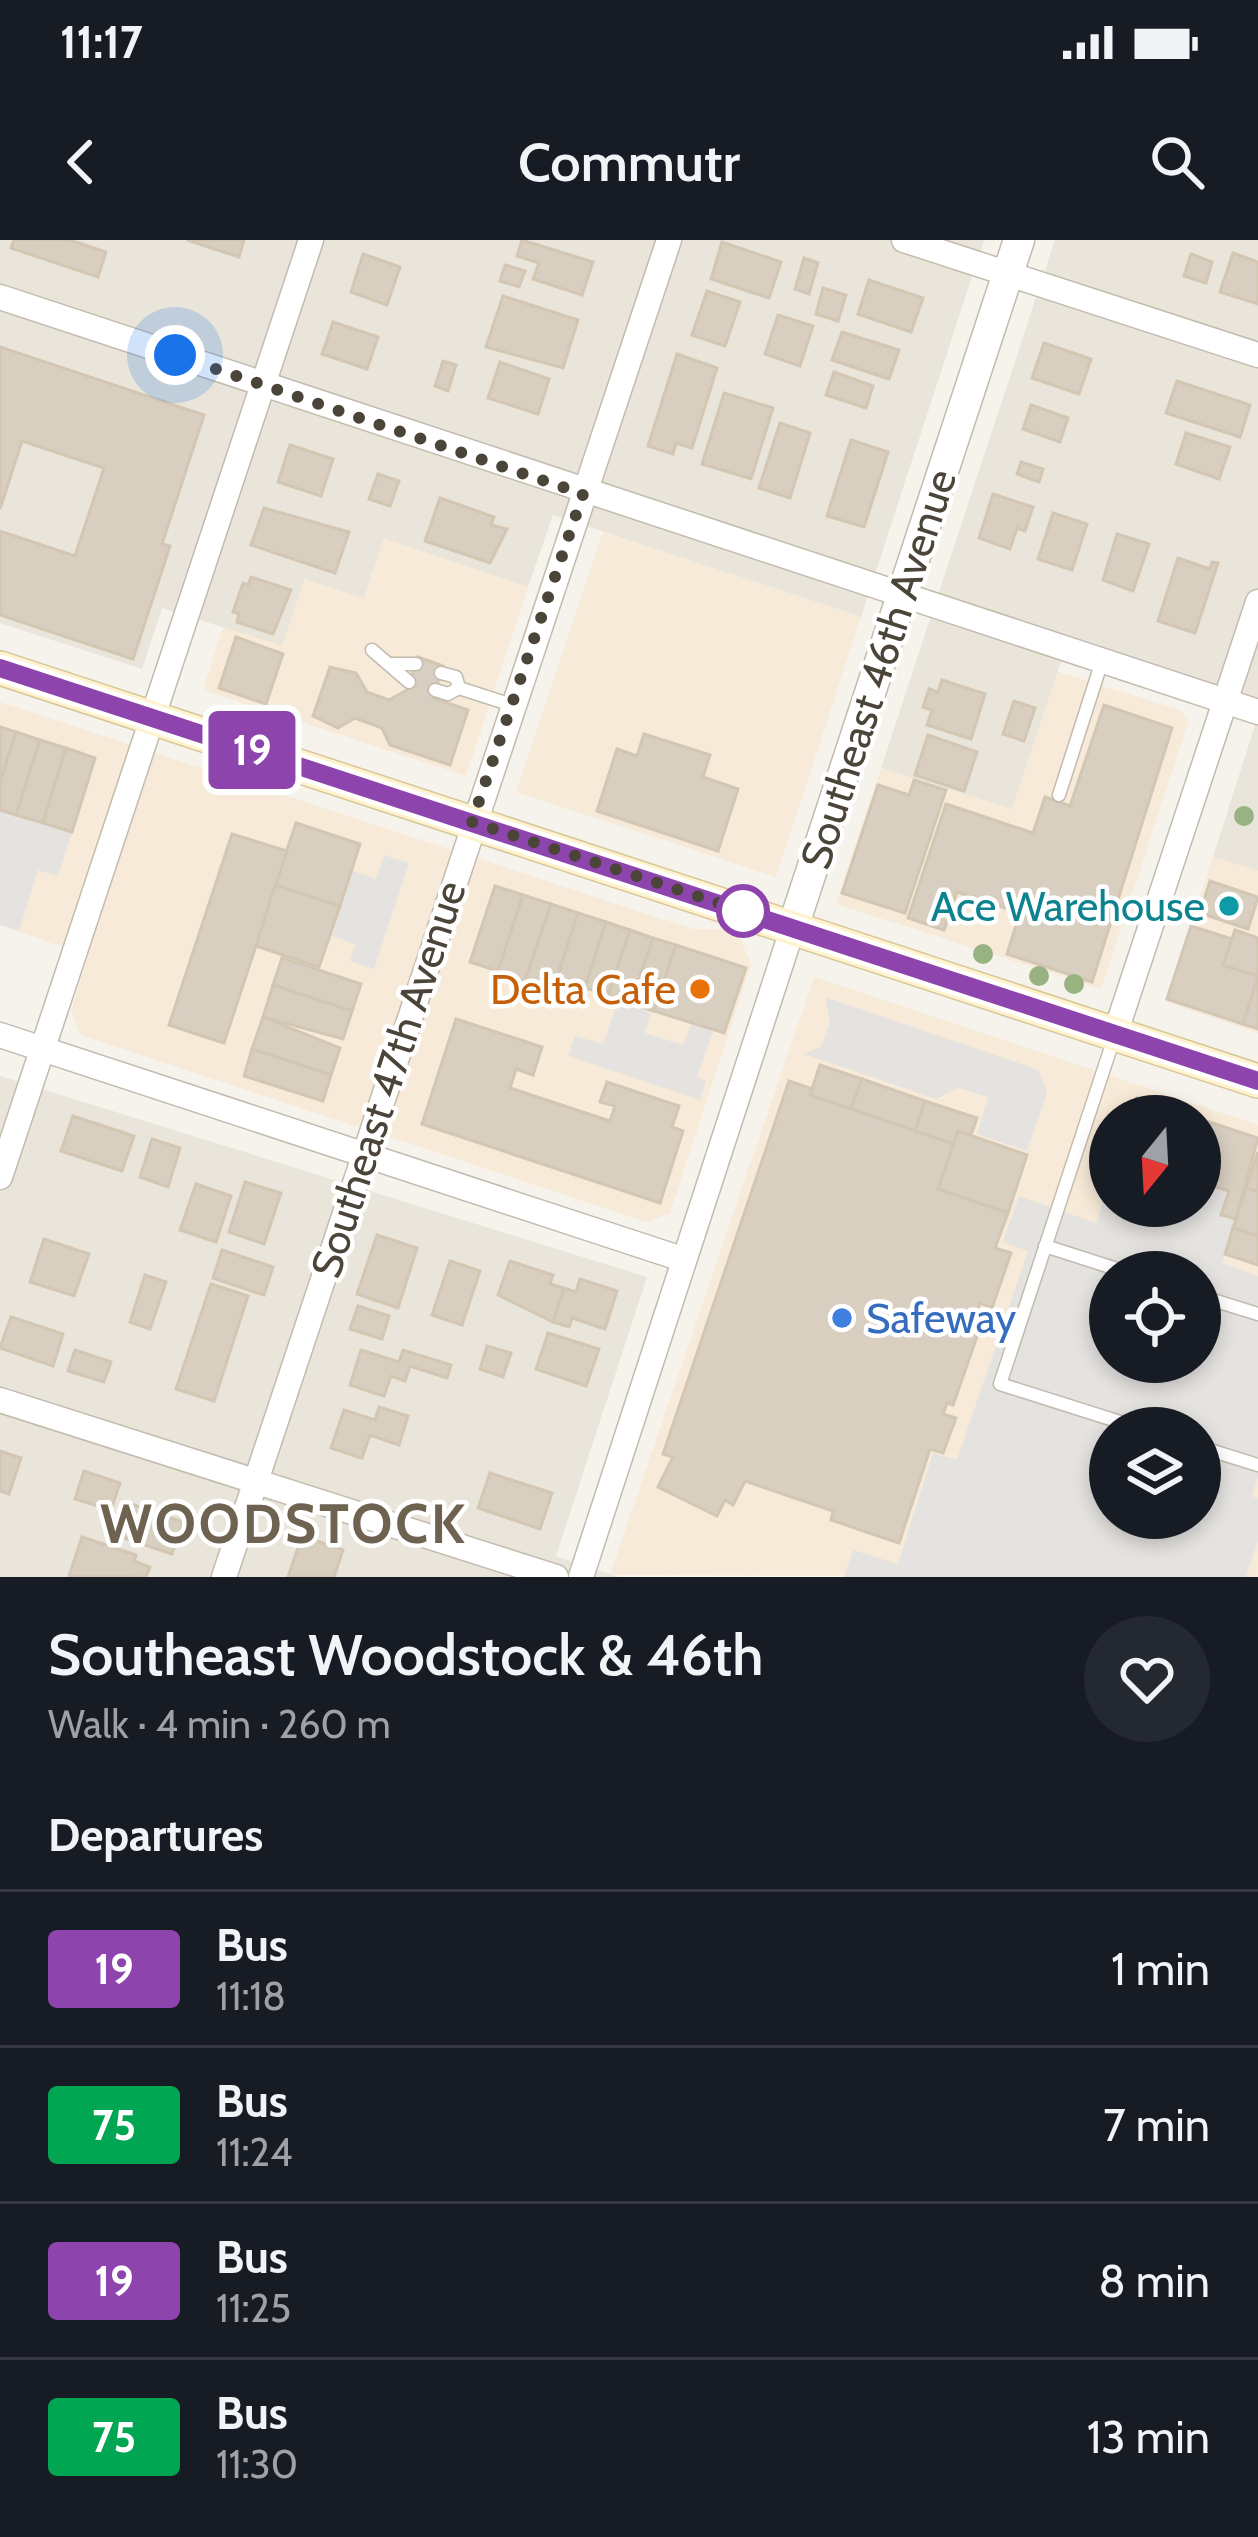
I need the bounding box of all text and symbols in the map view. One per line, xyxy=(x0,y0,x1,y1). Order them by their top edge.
text: 11:17 xyxy=(60,15,143,69)
icon: back xyxy=(48,129,114,195)
text: Commutr xyxy=(518,129,740,195)
icon: search xyxy=(1144,129,1210,195)
your location xyxy=(145,325,205,385)
street label: Southeast 46th Avenue xyxy=(789,463,967,875)
line badge: 19 xyxy=(198,711,306,789)
text: 19 xyxy=(232,724,272,776)
street label: Southeast 47th Avenue xyxy=(299,874,477,1284)
place label: Ace Warehouse xyxy=(931,880,1205,932)
unlabelled marker xyxy=(718,886,768,936)
marker: Ace Warehouse xyxy=(1216,893,1242,919)
place label: Delta Cafe xyxy=(490,963,676,1015)
marker: Delta Cafe xyxy=(687,976,713,1002)
north arrow xyxy=(1089,1095,1221,1227)
map controls xyxy=(1089,1095,1221,1539)
button: locate xyxy=(1089,1251,1221,1383)
place label: Safeway xyxy=(866,1292,1016,1344)
marker: Safeway xyxy=(829,1305,855,1331)
button: layers xyxy=(1089,1407,1221,1539)
district label: WOODSTOCK xyxy=(100,1491,468,1557)
button: heart xyxy=(1084,1616,1210,1742)
text: Southeast Woodstock & 46th xyxy=(48,1620,763,1689)
text: Walk · 4 min · 260 m xyxy=(48,1700,391,1748)
text: Departures xyxy=(48,1808,263,1862)
text: Bus xyxy=(216,1918,288,1972)
text: 1 min xyxy=(1111,1942,1210,1996)
text: 19 xyxy=(94,1943,134,1995)
text: 11:18 xyxy=(216,1972,286,2020)
text: Bus xyxy=(216,2074,288,2128)
text: 7 min xyxy=(1103,2098,1210,2152)
text: 75 xyxy=(92,2099,136,2151)
text: 11:24 xyxy=(216,2128,293,2176)
text: Bus xyxy=(216,2230,288,2284)
text: 8 min xyxy=(1098,2254,1210,2308)
text: 19 xyxy=(94,2255,134,2307)
text: 11:25 xyxy=(216,2284,291,2332)
text: Bus xyxy=(216,2386,288,2440)
text: 13 min xyxy=(1087,2410,1210,2464)
text: 75 xyxy=(92,2411,136,2463)
text: 11:30 xyxy=(216,2440,298,2488)

